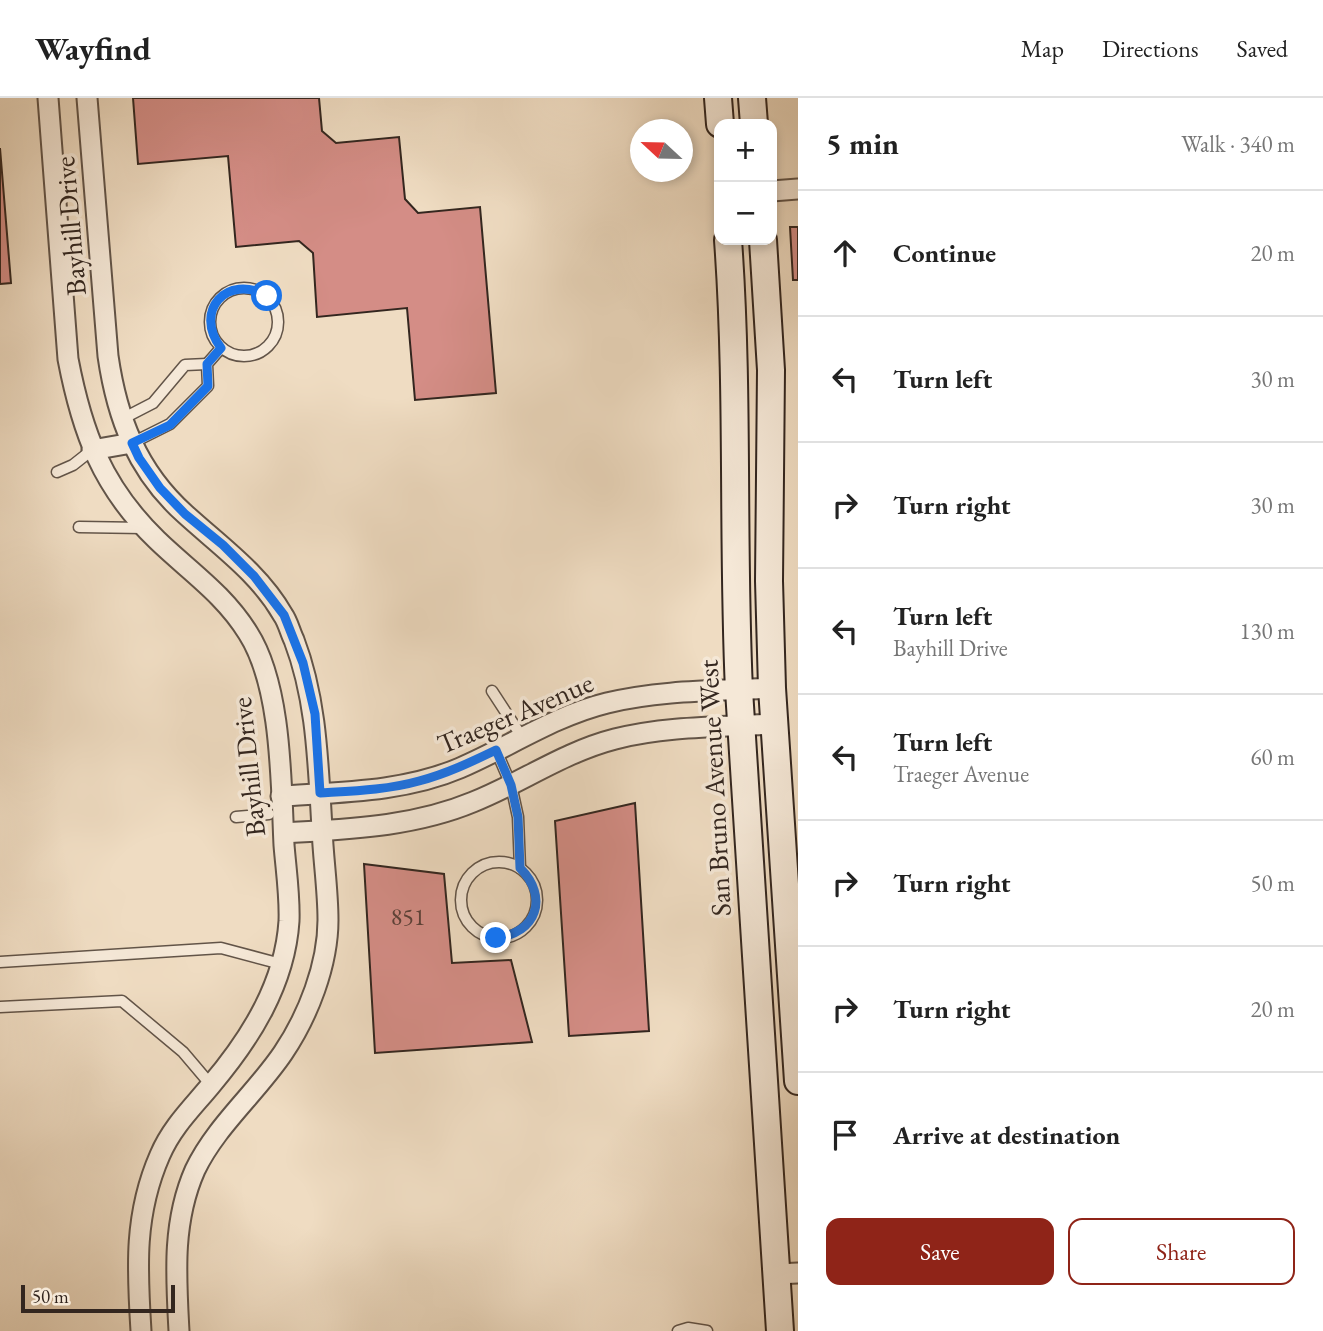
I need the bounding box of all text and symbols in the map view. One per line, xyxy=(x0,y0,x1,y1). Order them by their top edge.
text: Wayfind xyxy=(35,27,151,70)
text: Map xyxy=(1021,33,1064,64)
text: Directions xyxy=(1102,33,1199,64)
text: Saved xyxy=(1237,33,1288,64)
north arrow xyxy=(630,119,693,182)
map controls xyxy=(714,119,777,245)
button: + xyxy=(714,119,777,182)
text: 5 min xyxy=(826,124,899,163)
text: Walk · 340 m xyxy=(1181,129,1295,159)
street label: Bayhill Drive xyxy=(46,155,94,297)
button: − xyxy=(714,182,777,245)
icon: ahead xyxy=(826,234,864,272)
text: Continue xyxy=(893,236,996,270)
text: 20 m xyxy=(1250,238,1295,268)
route start xyxy=(251,280,282,311)
icon: left xyxy=(826,360,864,398)
text: Turn left xyxy=(893,362,992,396)
text: 30 m xyxy=(1250,364,1295,394)
icon: right xyxy=(826,486,864,524)
text: Turn right xyxy=(893,488,1011,522)
text: 30 m xyxy=(1250,490,1295,520)
text: Turn left xyxy=(893,599,992,633)
icon: left xyxy=(826,612,864,650)
text: 130 m xyxy=(1239,616,1295,646)
text: Bayhill Drive xyxy=(893,633,1008,663)
street label: San Bruno Avenue West xyxy=(689,659,739,917)
street label: Traeger Avenue xyxy=(432,664,598,762)
street label: Bayhill Drive xyxy=(223,696,273,838)
text: Turn left xyxy=(893,725,992,759)
icon: left xyxy=(826,738,864,776)
text: 60 m xyxy=(1250,742,1295,772)
text: Traeger Avenue xyxy=(893,759,1029,789)
icon: right xyxy=(826,864,864,902)
text: Turn right xyxy=(893,866,1011,900)
text: 50 m xyxy=(1250,868,1295,898)
house number: 851 xyxy=(391,901,425,932)
route end xyxy=(480,922,511,953)
icon: right xyxy=(826,990,864,1028)
text: Turn right xyxy=(893,992,1011,1026)
text: 20 m xyxy=(1250,994,1295,1024)
icon: arrive xyxy=(826,1116,864,1154)
text: Arrive at destination xyxy=(893,1118,1120,1152)
button: Save xyxy=(826,1218,1054,1285)
button: Share xyxy=(1068,1218,1295,1285)
scale bar xyxy=(21,1282,175,1314)
text: 50 m xyxy=(32,1284,69,1309)

